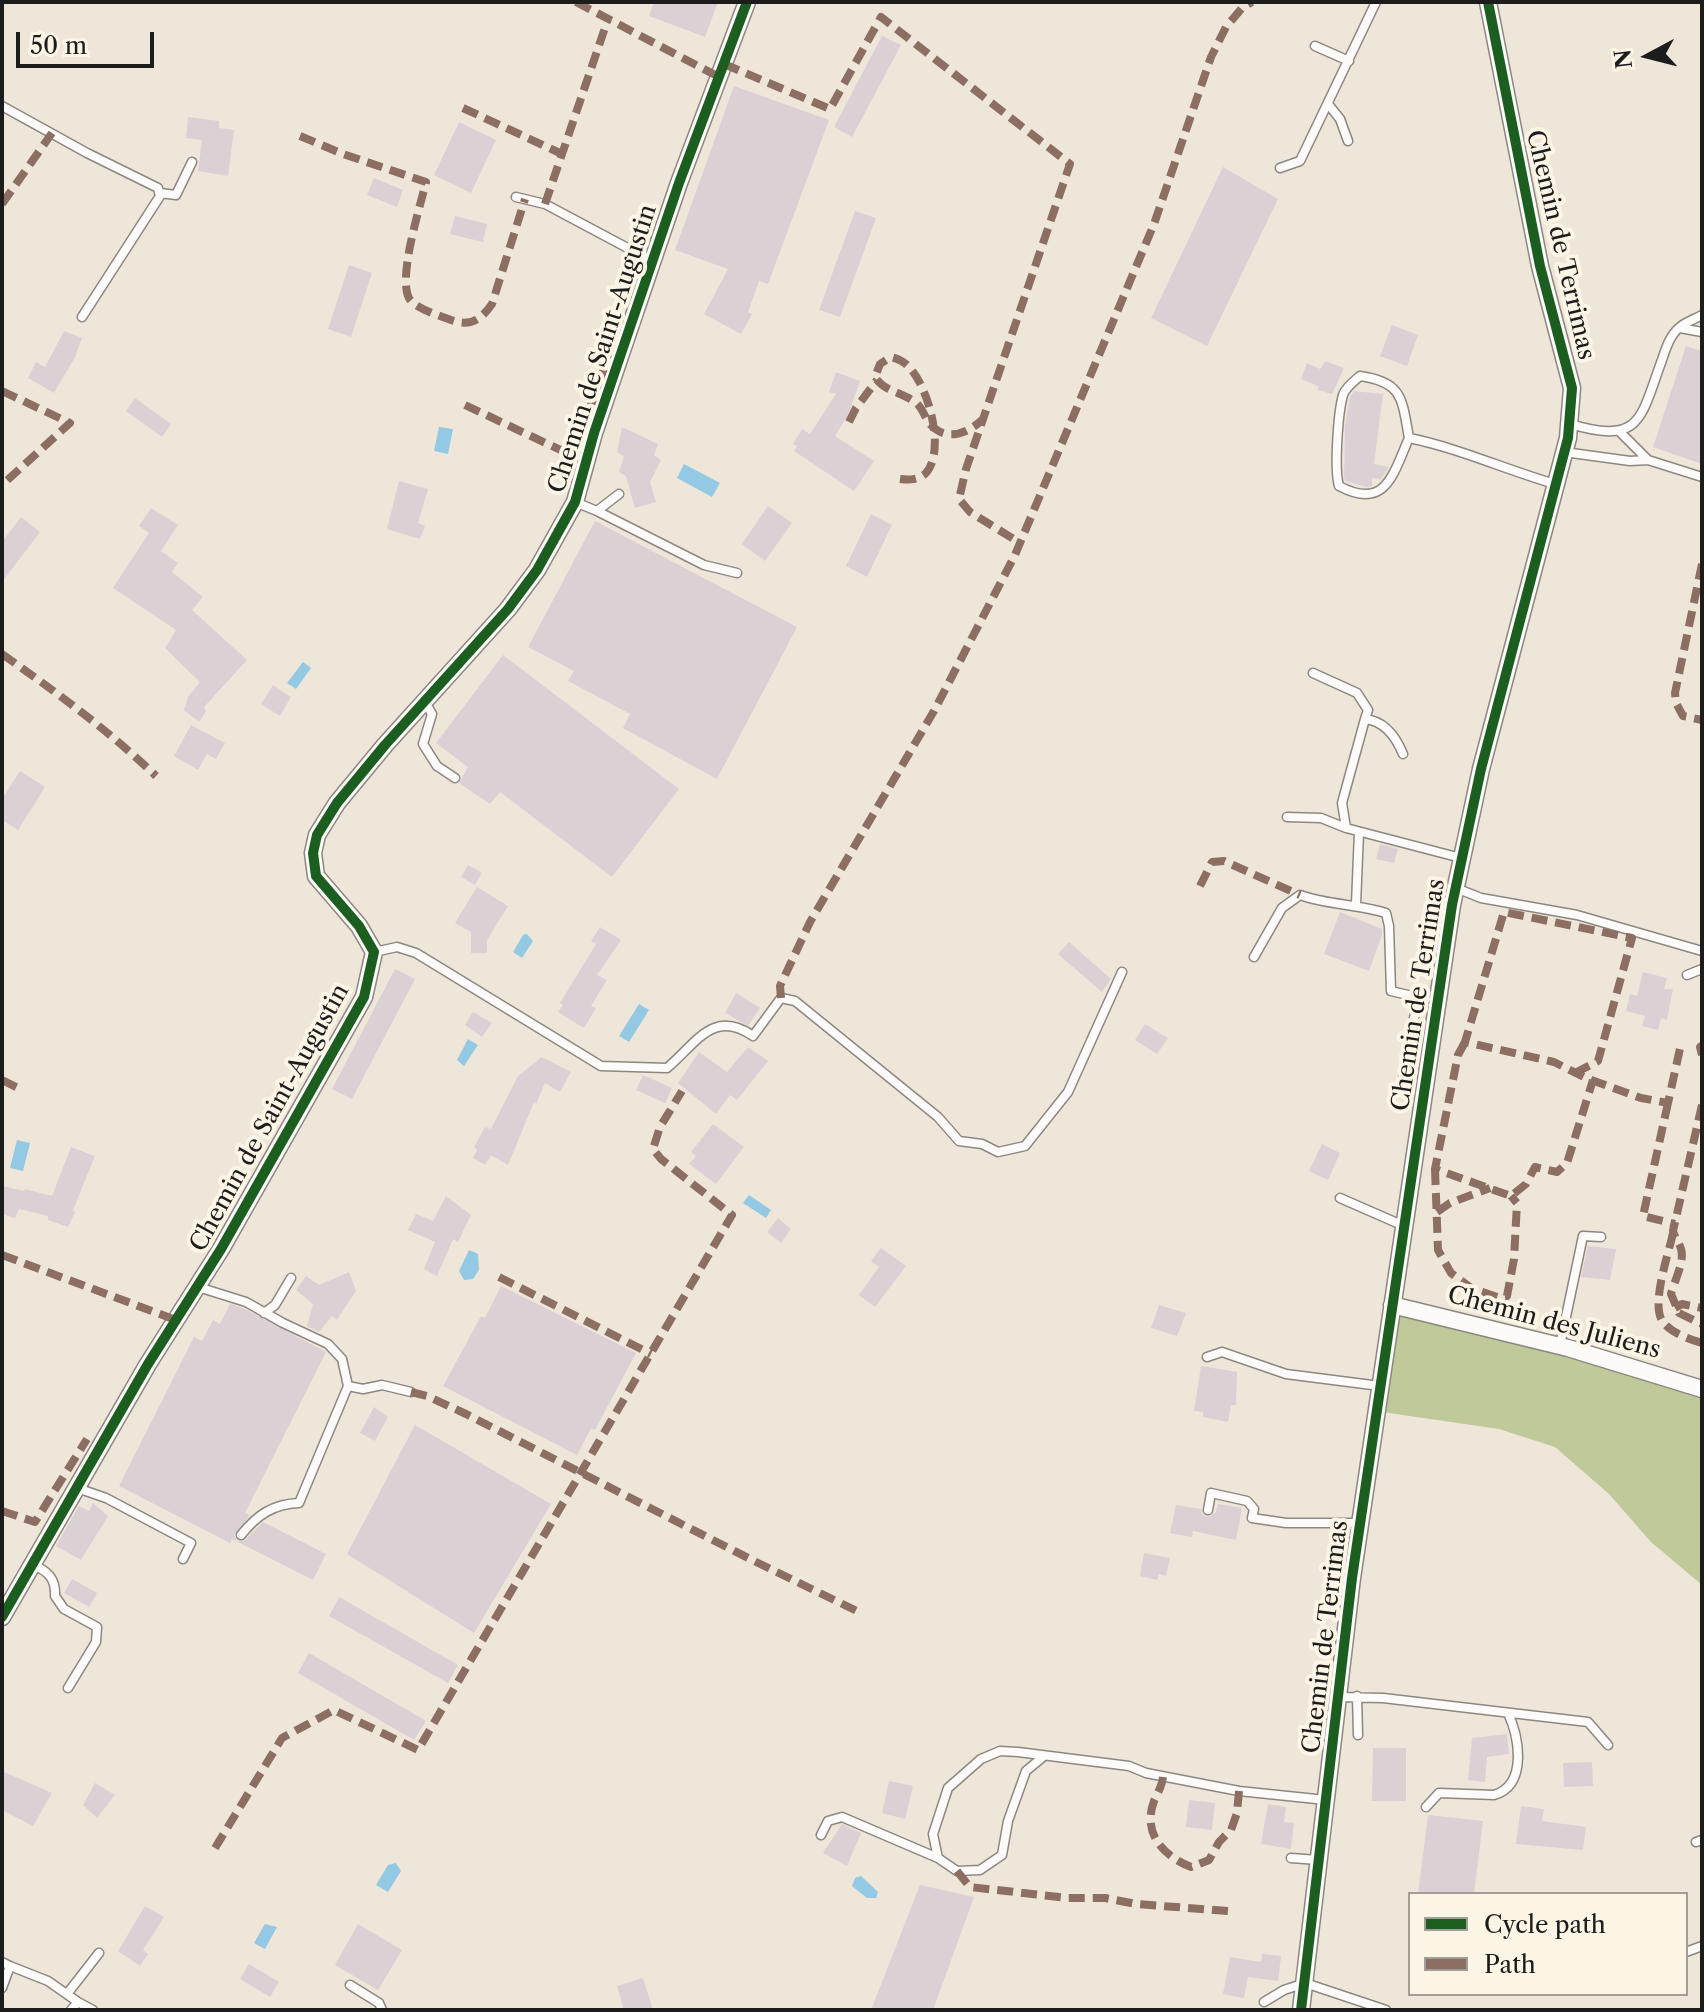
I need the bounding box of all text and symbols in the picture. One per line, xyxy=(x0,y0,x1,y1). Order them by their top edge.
scale bar xyxy=(20,16,158,66)
north arrow xyxy=(1608,16,1688,96)
text: 50 m xyxy=(30,31,87,60)
text: N xyxy=(1609,48,1638,70)
street label: Chemin de Terrimas xyxy=(1520,127,1600,363)
street label: Chemin de Saint-Augustin xyxy=(543,201,663,497)
street label: Chemin de Terrimas xyxy=(1386,877,1452,1113)
street label: Chemin de Saint-Augustin xyxy=(184,979,356,1257)
street label: Chemin des Juliens xyxy=(1444,1281,1664,1365)
street label: Chemin de Terrimas xyxy=(1297,1519,1355,1755)
legend xyxy=(1408,1892,1688,1996)
text: Cycle path xyxy=(1484,1910,1606,1939)
text: Path xyxy=(1484,1950,1536,1979)

